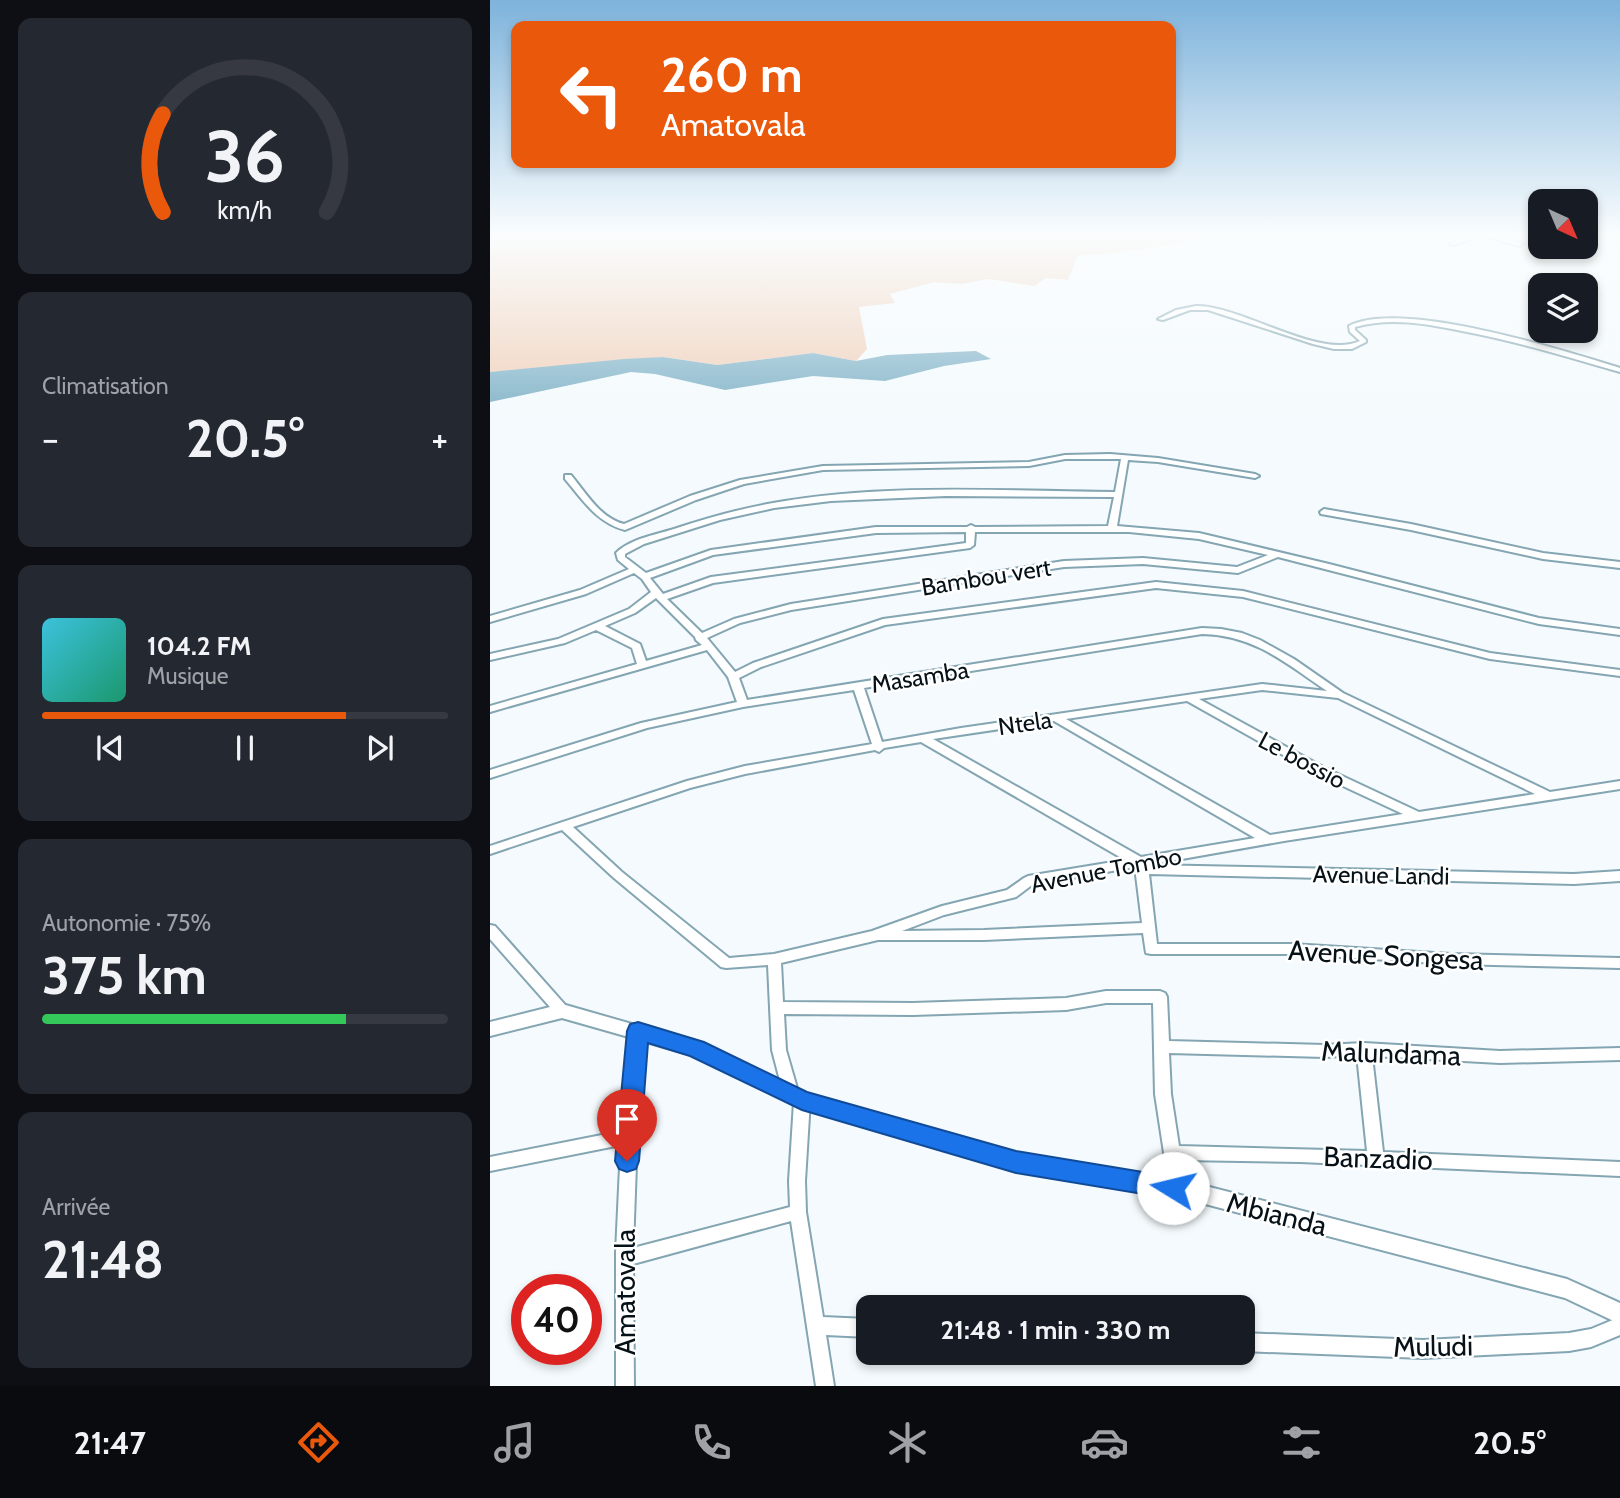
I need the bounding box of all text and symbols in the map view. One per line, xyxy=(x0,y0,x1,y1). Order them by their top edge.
text: 260 m xyxy=(661,45,803,104)
icon: left xyxy=(546,49,637,140)
text: Amatovala xyxy=(661,105,806,144)
text: 36 xyxy=(205,112,285,200)
north arrow xyxy=(1528,189,1598,259)
map controls xyxy=(1528,189,1598,343)
text: km/h xyxy=(218,195,272,225)
button: layers xyxy=(1528,273,1598,343)
text: Climatisation xyxy=(42,372,169,400)
text: 20.5° xyxy=(186,407,304,470)
text: − xyxy=(42,415,59,462)
text: + xyxy=(431,415,448,462)
street label: Bambou vert xyxy=(919,552,1053,602)
text: 104.2 FM xyxy=(147,630,251,662)
street label: Masamba xyxy=(869,655,971,699)
text: Musique xyxy=(147,662,229,690)
street label: Ntela xyxy=(996,705,1054,741)
street label: Le bossio xyxy=(1254,725,1350,795)
icon: previous xyxy=(91,729,129,767)
icon: pause xyxy=(226,729,264,767)
icon: next xyxy=(361,729,399,767)
street label: Avenue Tombo xyxy=(1028,841,1184,899)
street label: Avenue Landi xyxy=(1312,859,1450,891)
text: Autonomie · 75% xyxy=(42,909,211,937)
street label: Avenue Songesa xyxy=(1287,933,1485,977)
text: 375 km xyxy=(42,944,207,1007)
street label: Malundama xyxy=(1320,1034,1462,1072)
pin xyxy=(597,1089,657,1161)
icon: arrive xyxy=(608,1100,646,1138)
street label: Banzadio xyxy=(1323,1139,1433,1177)
position arrow xyxy=(1136,1151,1210,1225)
street label: Mbianda xyxy=(1223,1185,1331,1243)
text: Arrivée xyxy=(42,1193,110,1221)
text: 21:48 xyxy=(42,1228,164,1291)
street label: Amatovala xyxy=(608,1228,642,1355)
speed limit sign: 40 xyxy=(511,1274,602,1365)
text: 21:48 · 1 min · 330 m xyxy=(941,1314,1170,1346)
street label: Muludi xyxy=(1393,1328,1473,1364)
icon: directions xyxy=(294,1418,343,1467)
icon: music xyxy=(490,1418,539,1467)
icon: phone xyxy=(687,1418,736,1467)
icon: climate xyxy=(883,1418,932,1467)
icon: car xyxy=(1080,1418,1129,1467)
icon: filters xyxy=(1277,1418,1326,1467)
text: 21:47 xyxy=(74,1423,146,1462)
text: 20.5° xyxy=(1473,1423,1546,1462)

